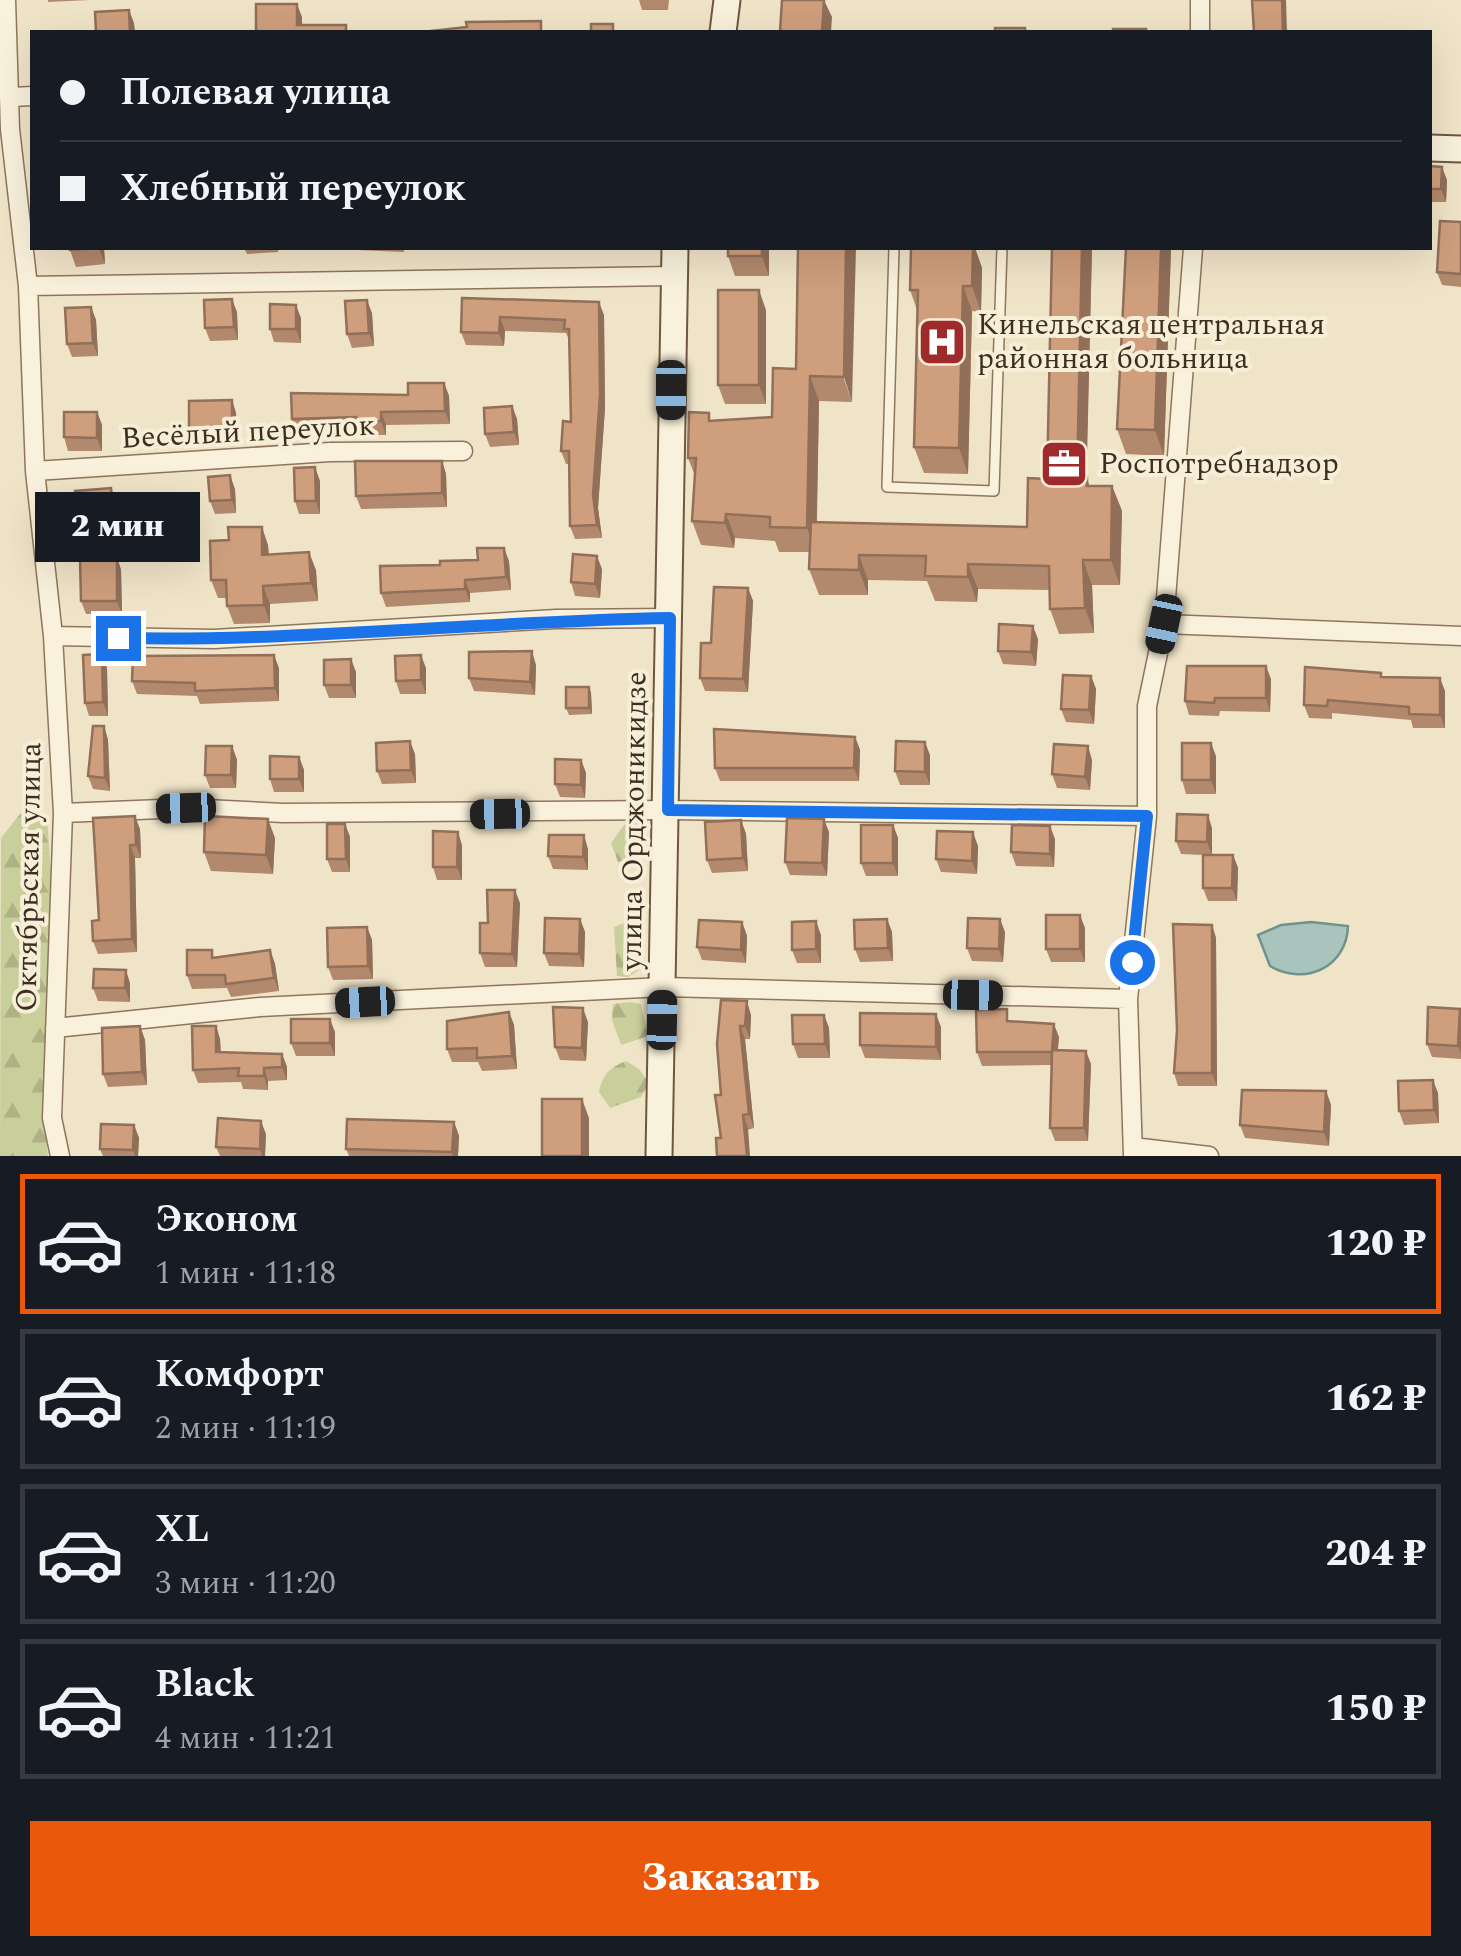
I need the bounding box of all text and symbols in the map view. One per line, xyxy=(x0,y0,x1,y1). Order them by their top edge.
text: Полевая улица xyxy=(120,64,391,122)
text: Хлебный переулок xyxy=(120,160,466,218)
place label: Кинельская центральная районная больница xyxy=(977,302,1325,382)
hospital icon: Кинельская центральная районная больница xyxy=(916,316,968,368)
car xyxy=(656,360,686,420)
street label: Весёлый переулок xyxy=(120,402,376,462)
office icon: Роспотребнадзор xyxy=(1038,438,1090,490)
place label: Роспотребнадзор xyxy=(1099,441,1339,487)
callout: 2 мин xyxy=(36,493,200,563)
text: 2 мин xyxy=(71,502,164,551)
car xyxy=(1143,592,1185,656)
route end xyxy=(96,616,141,661)
street label: улица Орджоникидзе xyxy=(608,671,660,972)
street label: Октябрьская улица xyxy=(4,741,54,1012)
car xyxy=(155,792,217,824)
car xyxy=(470,798,530,830)
route start xyxy=(1110,940,1155,985)
car xyxy=(943,979,1003,1011)
car xyxy=(334,985,396,1019)
car xyxy=(646,990,678,1050)
text: Эконом xyxy=(155,1191,298,1249)
icon: car xyxy=(35,1199,125,1289)
text: 120 ₽ xyxy=(1325,1215,1426,1273)
text: 1 мин · 11:18 xyxy=(155,1249,336,1298)
text: Комфорт xyxy=(155,1346,324,1404)
icon: car xyxy=(35,1354,125,1444)
text: 162 ₽ xyxy=(1325,1370,1426,1428)
text: 2 мин · 11:19 xyxy=(155,1404,336,1453)
text: XL xyxy=(155,1501,209,1559)
icon: car xyxy=(35,1509,125,1599)
text: 204 ₽ xyxy=(1325,1525,1426,1583)
text: 3 мин · 11:20 xyxy=(155,1559,336,1608)
text: Black xyxy=(155,1656,255,1714)
icon: car xyxy=(35,1664,125,1754)
text: 150 ₽ xyxy=(1325,1680,1426,1738)
text: 4 мин · 11:21 xyxy=(155,1714,336,1763)
button: Заказать xyxy=(30,1821,1431,1936)

